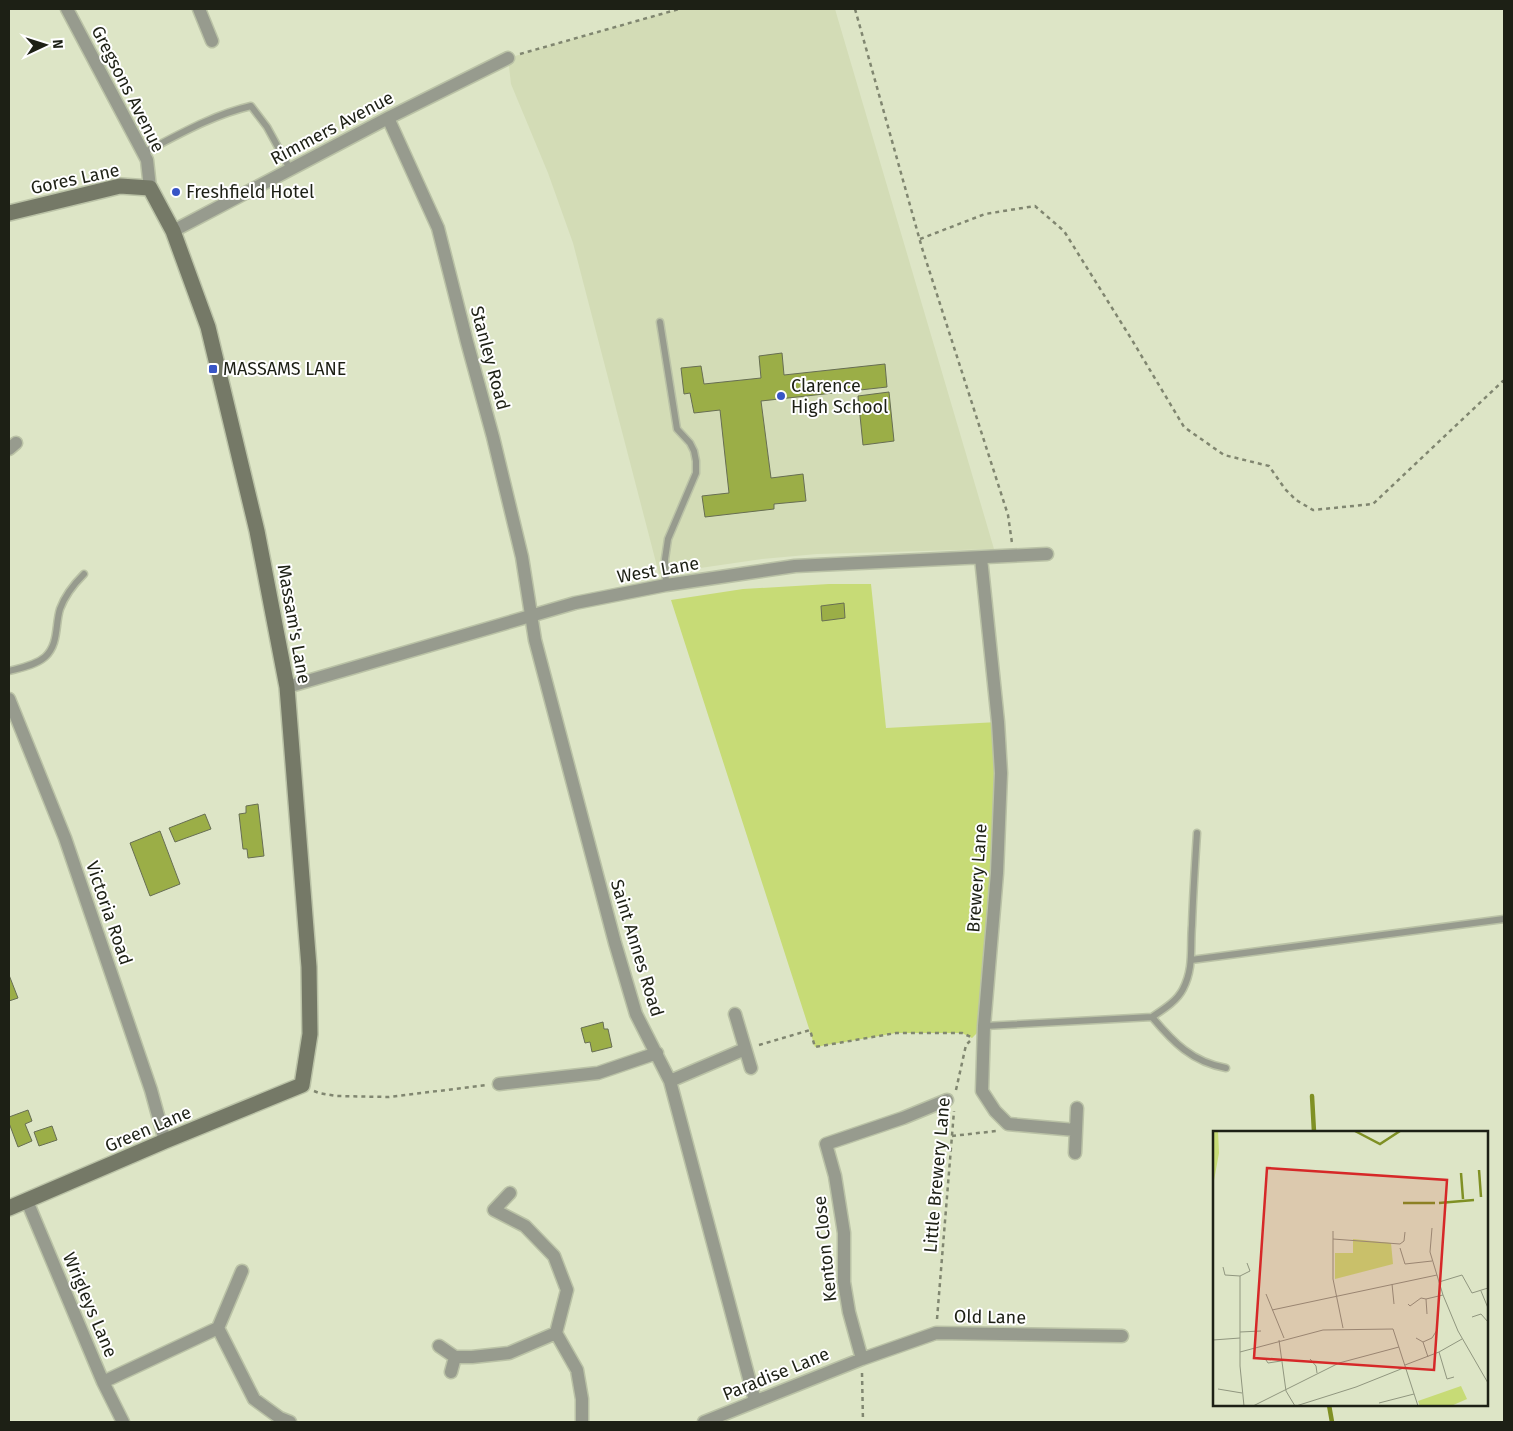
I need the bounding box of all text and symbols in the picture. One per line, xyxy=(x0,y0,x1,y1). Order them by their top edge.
north arrow xyxy=(20,20,70,70)
street label: Gregsons Avenue xyxy=(87,22,169,156)
text: N xyxy=(49,39,66,49)
street label: Rimmers Avenue xyxy=(267,86,397,170)
street label: Gores Lane xyxy=(29,159,121,199)
place label: Freshfield Hotel xyxy=(186,181,314,203)
marker: Freshfield Hotel xyxy=(170,186,182,198)
street label: Stanley Road xyxy=(466,304,514,412)
place label: MASSAMS LANE xyxy=(223,358,346,380)
marker: MASSAMS LANE xyxy=(207,363,219,375)
place label: Clarence High School xyxy=(791,375,888,418)
marker: Clarence High School xyxy=(775,390,787,402)
street label: West Lane xyxy=(615,552,701,588)
street label: Massam's Lane xyxy=(273,563,315,685)
street label: Brewery Lane xyxy=(962,823,992,933)
street label: Victoria Road xyxy=(81,858,137,968)
street label: Saint Annes Road xyxy=(606,877,668,1019)
street label: Little Brewery Lane xyxy=(919,1096,955,1254)
street label: Green Lane xyxy=(102,1101,194,1157)
inset map xyxy=(1213,1131,1488,1406)
street label: Kenton Close xyxy=(808,1195,842,1303)
street label: Wrigleys Lane xyxy=(58,1249,122,1361)
street label: Old Lane xyxy=(954,1305,1026,1329)
street label: Paradise Lane xyxy=(719,1343,833,1405)

